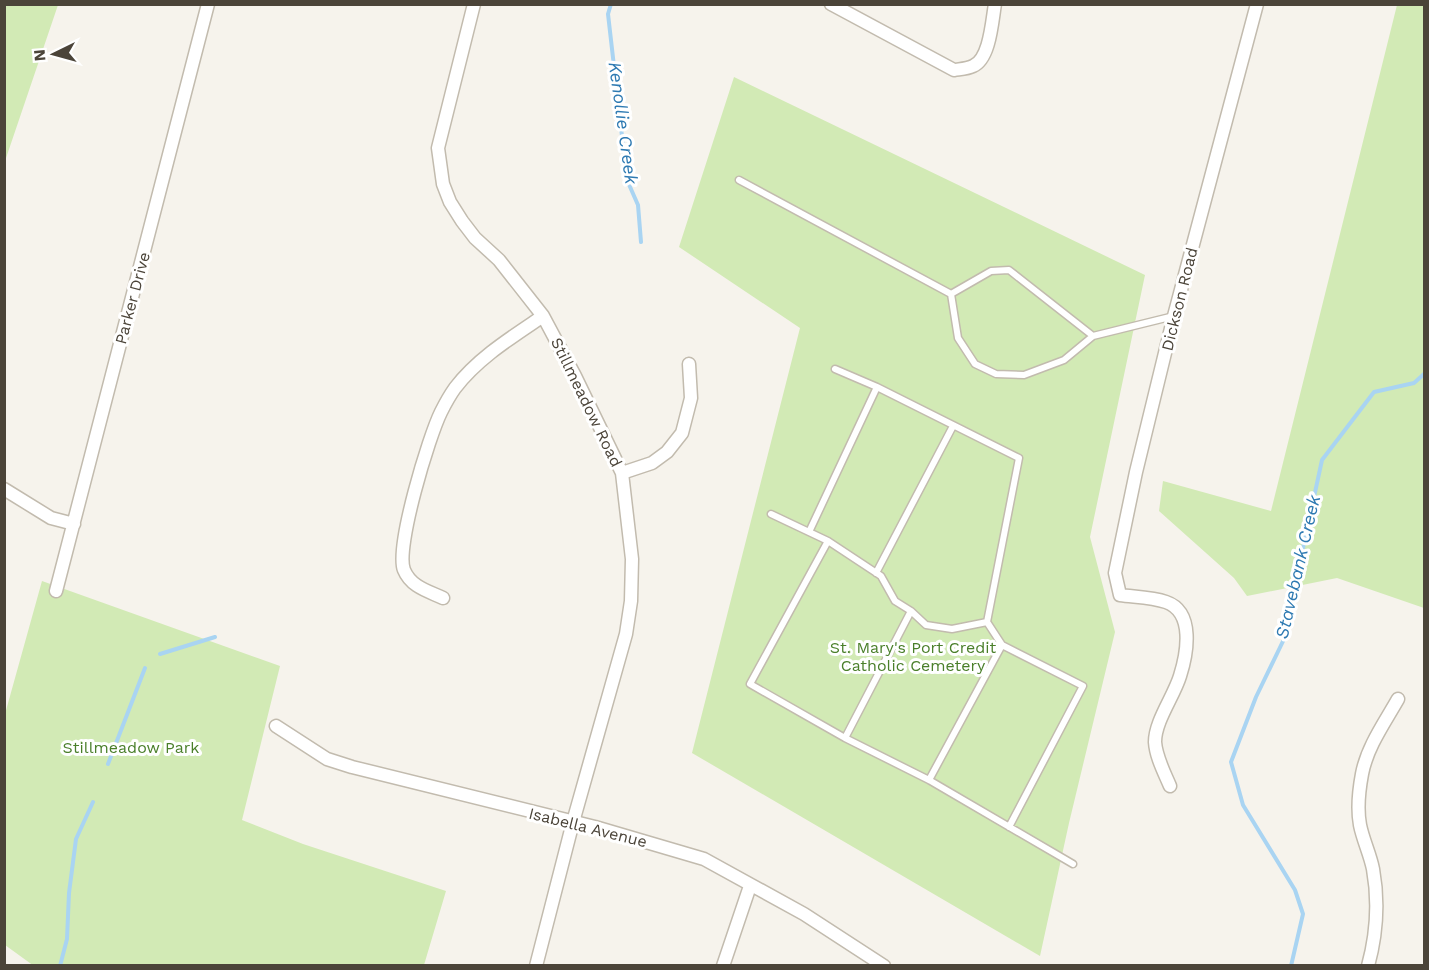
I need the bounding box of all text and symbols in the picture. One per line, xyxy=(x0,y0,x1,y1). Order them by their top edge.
north arrow xyxy=(24,24,84,84)
text: N xyxy=(30,49,50,62)
water label: Kenollie Creek xyxy=(605,60,643,187)
street label: Dickson Road xyxy=(1157,245,1202,353)
street label: Parker Drive xyxy=(111,250,154,346)
street label: Stillmeadow Road xyxy=(547,334,626,470)
water label: Stavebank Creek xyxy=(1271,492,1325,641)
park label: St. Mary's Port Credit Catholic Cemetery xyxy=(830,638,996,675)
park label: Stillmeadow Park xyxy=(63,738,199,757)
street label: Isabella Avenue xyxy=(527,804,649,851)

